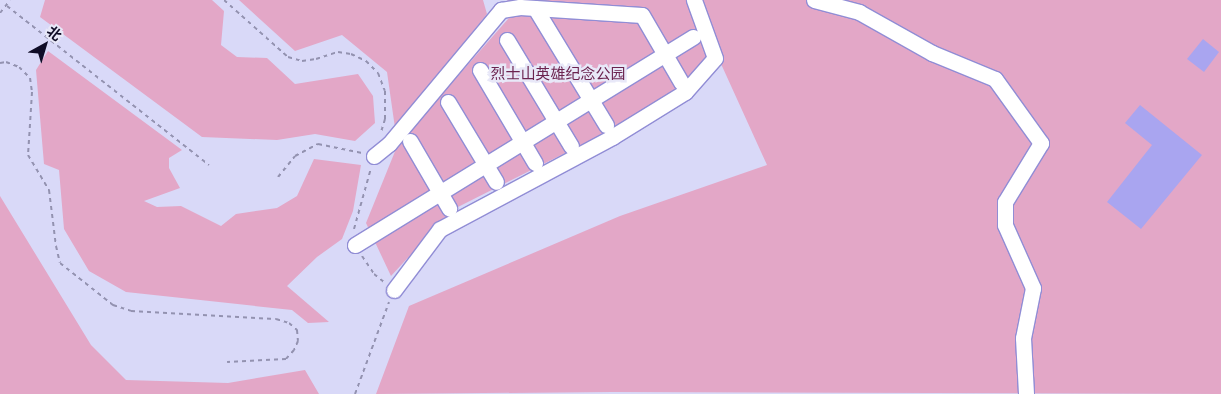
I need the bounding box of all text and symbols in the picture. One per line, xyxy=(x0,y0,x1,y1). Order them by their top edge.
north arrow xyxy=(20,20,70,70)
text: 北 xyxy=(43,21,66,45)
park label: 烈士山英雄纪念公园 xyxy=(491,65,625,83)

